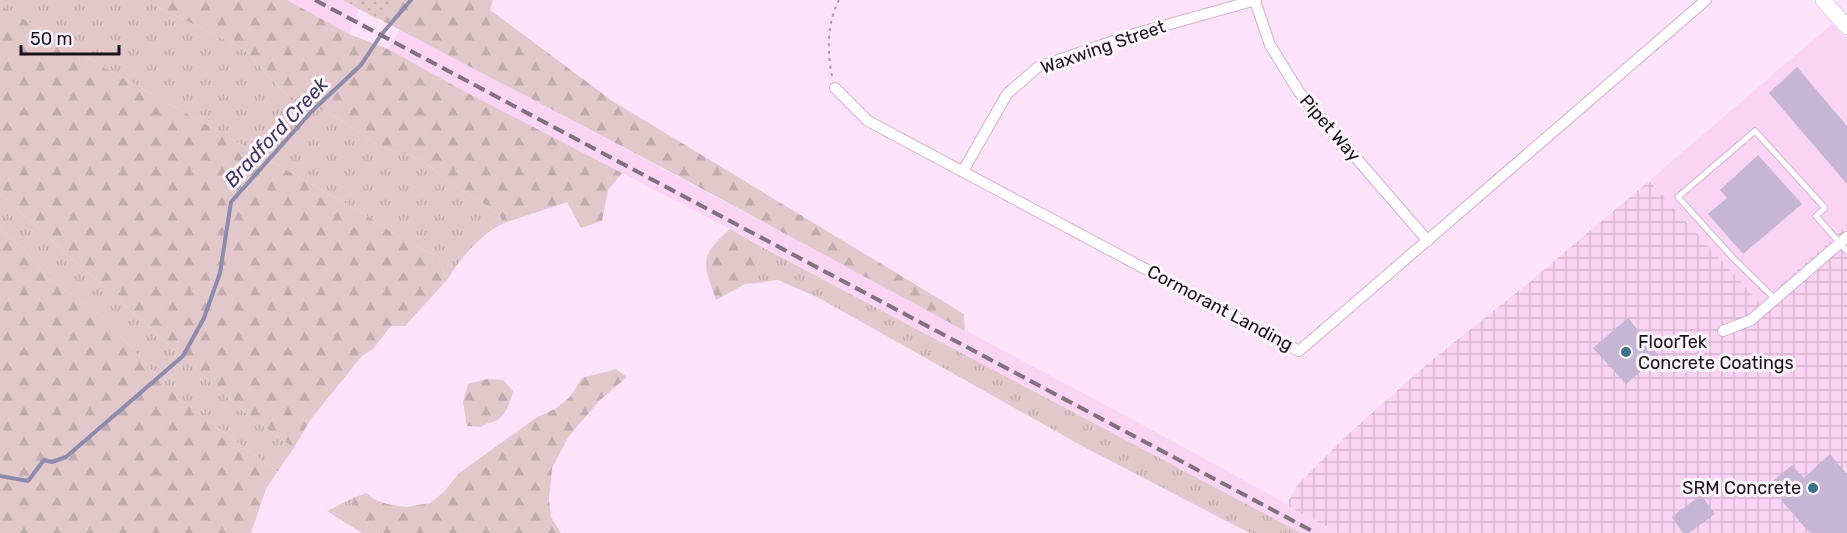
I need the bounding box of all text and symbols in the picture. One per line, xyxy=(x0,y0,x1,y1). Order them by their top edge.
street label: Waxwing Street xyxy=(1038,15,1168,79)
scale bar xyxy=(21,18,118,56)
text: 50 m xyxy=(30,28,73,50)
water label: Bradford Creek xyxy=(219,72,333,192)
street label: Pipet Way xyxy=(1295,90,1365,166)
street label: Cormorant Landing xyxy=(1143,260,1297,356)
place label: FloorTek Concrete Coatings xyxy=(1638,331,1794,374)
marker: FloorTek Concrete Coatings xyxy=(1619,345,1633,359)
place label: SRM Concrete xyxy=(1682,477,1801,499)
marker: SRM Concrete xyxy=(1806,481,1820,495)

